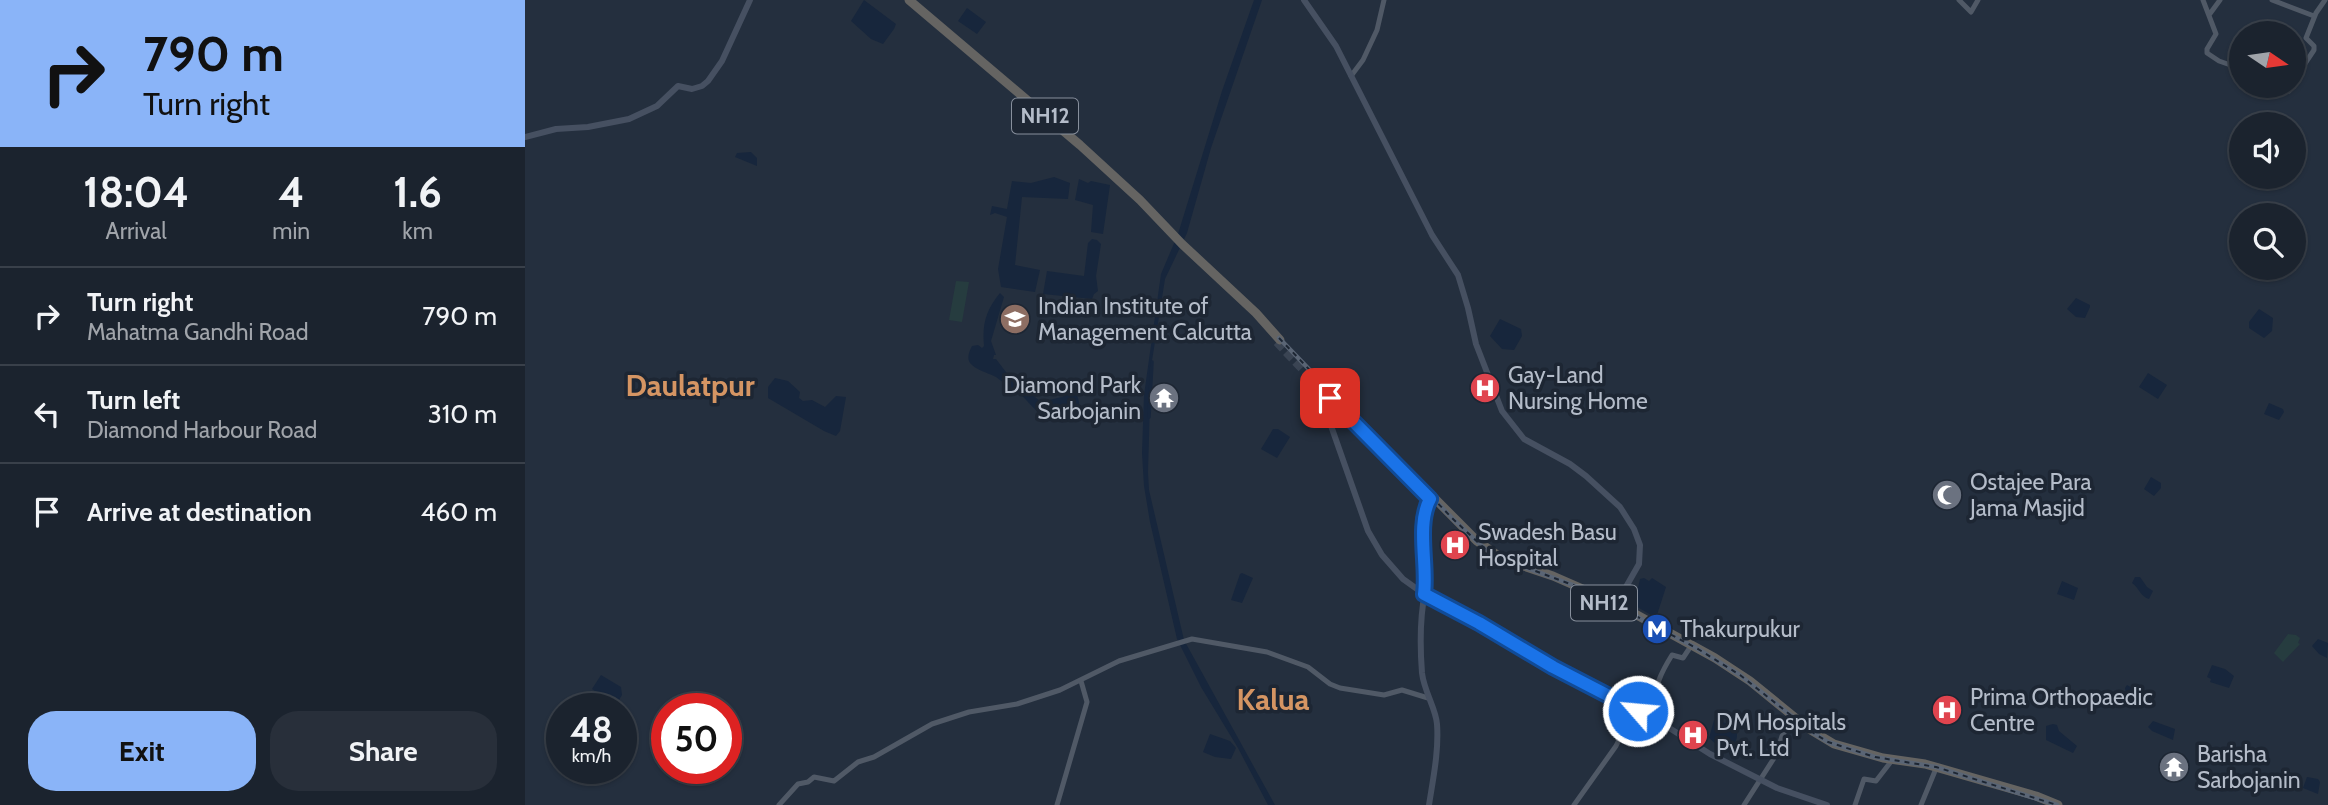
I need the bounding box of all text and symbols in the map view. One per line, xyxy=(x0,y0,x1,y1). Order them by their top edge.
north arrow xyxy=(2229,21,2307,98)
map controls xyxy=(2229,21,2306,280)
text: 790 m xyxy=(143,24,284,83)
icon: right xyxy=(28,28,119,119)
text: Turn right xyxy=(143,84,270,123)
road number: NH12 xyxy=(1012,99,1078,134)
button: sound xyxy=(2229,112,2306,189)
text: 18:04 xyxy=(83,166,189,218)
text: 4 xyxy=(278,166,304,218)
text: 1.6 xyxy=(393,166,442,218)
button: search xyxy=(2229,203,2306,280)
text: Arrival xyxy=(106,217,167,245)
text: min xyxy=(272,217,310,245)
text: km xyxy=(402,217,433,245)
text: Turn right xyxy=(87,286,193,318)
place label: Indian Institute of Management Calcutta xyxy=(1038,292,1252,346)
icon: right xyxy=(28,297,66,335)
text: 790 m xyxy=(422,300,497,332)
school or university icon: Indian Institute of Management Calcutta xyxy=(998,302,1032,336)
text: Mahatma Gandhi Road xyxy=(87,318,309,346)
place label: Gay-Land Nursing Home xyxy=(1508,361,1648,415)
district label: Daulatpur xyxy=(625,367,755,404)
pin xyxy=(1300,368,1360,428)
place label: Diamond Park Sarbojanin xyxy=(1003,371,1142,425)
hospital icon: Gay-Land Nursing Home xyxy=(1468,371,1502,405)
icon: arrive xyxy=(1311,379,1349,417)
temple icon: Diamond Park Sarbojanin xyxy=(1147,381,1181,415)
text: Turn left xyxy=(87,384,180,416)
icon: left xyxy=(28,395,66,433)
text: 310 m xyxy=(428,398,497,430)
text: Diamond Harbour Road xyxy=(87,416,317,444)
place label: Ostajee Para Jama Masjid xyxy=(1969,468,2092,522)
mosque icon: Ostajee Para Jama Masjid xyxy=(1930,478,1964,512)
icon: arrive xyxy=(28,493,66,531)
text: Arrive at destination xyxy=(87,496,312,528)
text: 460 m xyxy=(420,496,497,528)
place label: Swadesh Basu Hospital xyxy=(1478,518,1617,572)
hospital icon: Swadesh Basu Hospital xyxy=(1438,528,1472,562)
road number: NH12 xyxy=(1571,586,1637,620)
metro station icon: Thakurpukur xyxy=(1640,612,1674,646)
place label: Thakurpukur xyxy=(1680,615,1800,643)
position arrow xyxy=(1601,674,1675,748)
district label: Kalua xyxy=(1237,681,1309,718)
place label: Prima Orthopaedic Centre xyxy=(1970,683,2153,737)
speed limit sign: 50 xyxy=(651,693,742,784)
hospital icon: Prima Orthopaedic Centre xyxy=(1930,693,1964,727)
text: 48 xyxy=(570,708,613,751)
place label: DM Hospitals Pvt. Ltd xyxy=(1716,708,1846,762)
button: Exit xyxy=(28,711,256,791)
button: Share xyxy=(270,711,497,791)
hospital icon: DM Hospitals Pvt. Ltd xyxy=(1676,718,1710,752)
place label: Barisha Sarbojanin xyxy=(2197,740,2301,794)
text: km/h xyxy=(572,745,611,767)
temple icon: Barisha Sarbojanin xyxy=(2157,750,2191,784)

